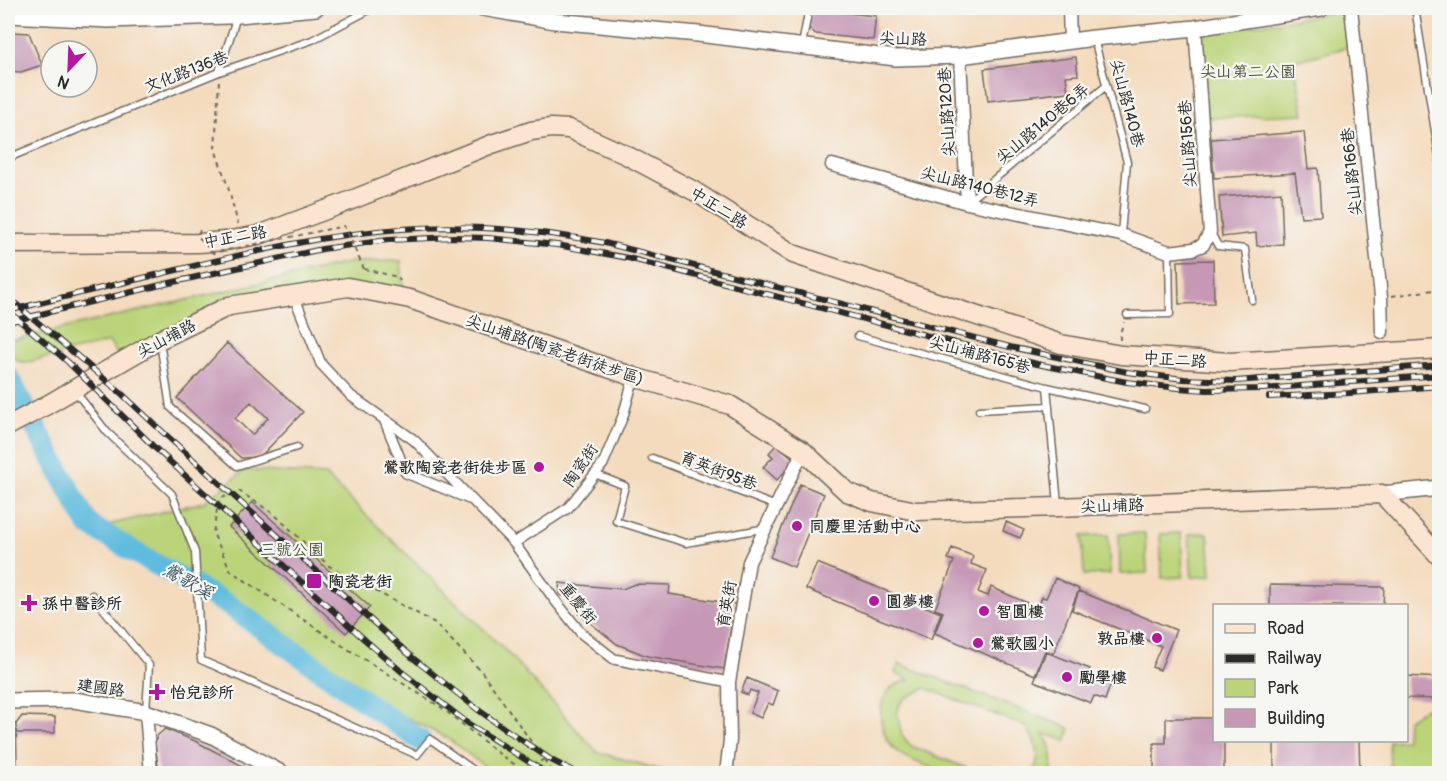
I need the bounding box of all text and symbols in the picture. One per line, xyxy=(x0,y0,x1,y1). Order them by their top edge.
street label: 尖山路 xyxy=(879,28,927,50)
north arrow xyxy=(39,39,99,99)
street label: 文化路136巷 xyxy=(141,47,231,97)
street label: 尖山路140巷 xyxy=(1106,57,1148,150)
park label: 尖山第二公園 xyxy=(1200,62,1296,82)
street label: 尖山路120巷 xyxy=(935,66,959,157)
text: N xyxy=(54,70,72,93)
street label: 尖山路140巷6弄 xyxy=(992,79,1093,169)
street label: 尖山路156巷 xyxy=(1175,99,1201,189)
street label: 尖山路166巷 xyxy=(1337,127,1367,217)
street label: 尖山路140巷12弄 xyxy=(918,163,1041,211)
street label: 中正二路 xyxy=(686,182,751,233)
street label: 中正二路 xyxy=(202,222,268,252)
street label: 尖山埔路(陶瓷老街徒步區) xyxy=(463,310,646,390)
street label: 尖山埔路 xyxy=(134,315,199,363)
street label: 尖山埔路165巷 xyxy=(927,332,1033,378)
street label: 中正二路 xyxy=(1142,348,1208,372)
street label: 陶瓷街 xyxy=(559,440,603,491)
street label: 育英街95巷 xyxy=(677,447,760,495)
place label: 鶯歌陶瓷老街徒步區 xyxy=(383,458,527,478)
marker: 鶯歌陶瓷老街徒步區 xyxy=(532,460,546,474)
street label: 尖山埔路 xyxy=(1080,495,1144,517)
place label: 同慶里活動中心 xyxy=(809,517,921,537)
marker: 同慶里活動中心 xyxy=(790,519,804,533)
park label: 三號公園 xyxy=(260,540,324,560)
water label: 鶯歌溪 xyxy=(159,558,218,605)
marker: 陶瓷老街 xyxy=(305,572,323,590)
place label: 陶瓷老街 xyxy=(328,572,392,592)
street label: 重慶街 xyxy=(555,579,601,629)
street label: 育英街 xyxy=(713,579,741,630)
place label: 圓夢樓 xyxy=(886,592,934,612)
marker: 孫中醫診所 xyxy=(20,594,38,612)
place label: 孫中醫診所 xyxy=(42,594,122,614)
marker: 圓夢樓 xyxy=(867,594,881,608)
place label: 智圓樓 xyxy=(996,602,1044,622)
marker: 智圓樓 xyxy=(977,604,991,618)
legend xyxy=(1213,604,1408,742)
text: Road xyxy=(1267,617,1304,640)
place label: 敦品樓 xyxy=(1097,629,1145,649)
marker: 敦品樓 xyxy=(1150,631,1164,645)
place label: 鶯歌國小 xyxy=(990,634,1054,654)
marker: 鶯歌國小 xyxy=(971,636,985,650)
text: Railway xyxy=(1267,647,1322,670)
place label: 勵學樓 xyxy=(1079,668,1127,688)
marker: 勵學樓 xyxy=(1060,670,1074,684)
street label: 建國路 xyxy=(76,675,126,701)
text: Park xyxy=(1267,677,1299,700)
marker: 怡兒診所 xyxy=(148,683,166,701)
place label: 怡兒診所 xyxy=(170,683,234,703)
text: Building xyxy=(1267,707,1325,730)

